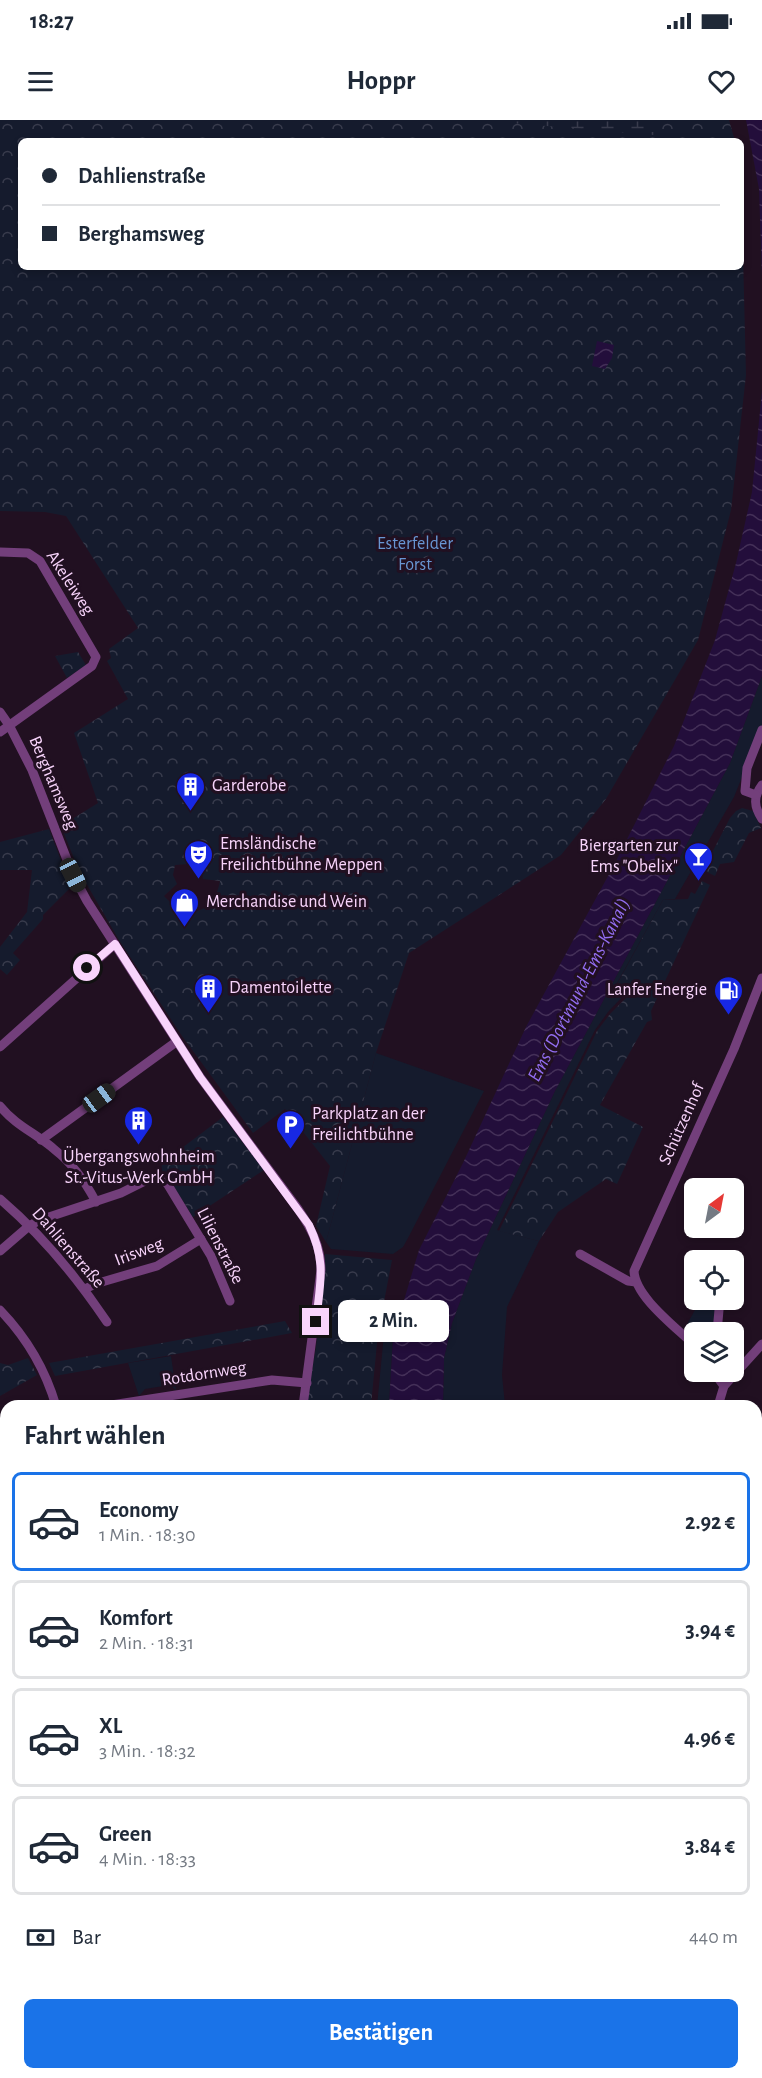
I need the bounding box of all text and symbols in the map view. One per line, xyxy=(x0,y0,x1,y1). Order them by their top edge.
text: 18:27 xyxy=(30,10,74,32)
icon: menu xyxy=(24,65,57,98)
icon: heart xyxy=(705,65,738,98)
text: Hoppr xyxy=(347,67,415,94)
text: Dahlienstraße xyxy=(78,165,206,187)
text: Berghamsweg xyxy=(78,223,204,245)
park label: Esterfelder Forst xyxy=(377,535,453,574)
street label: Akeleiweg xyxy=(43,548,97,618)
street label: Berghamsweg xyxy=(25,734,81,833)
building icon: Garderobe xyxy=(175,770,207,812)
place label: Garderobe xyxy=(212,777,286,795)
place label: Emsländische Freilichtbühne Meppen xyxy=(220,835,383,874)
place label: Biergarten zur Ems "Obelix" xyxy=(579,837,678,876)
theatre icon: Emsländische Freilichtbühne Meppen xyxy=(183,838,215,880)
bar icon: Biergarten zur Ems "Obelix" xyxy=(683,840,715,882)
car xyxy=(57,855,89,895)
shop icon: Merchandise und Wein xyxy=(169,886,201,928)
place label: Merchandise und Wein xyxy=(206,893,367,911)
water label: Ems (Dortmund-Ems-Kanal) xyxy=(524,895,634,1085)
route start xyxy=(73,954,100,981)
building icon: Damentoilette xyxy=(192,972,224,1014)
fuel station icon: Lanfer Energie xyxy=(712,974,744,1016)
place label: Damentoilette xyxy=(229,979,332,997)
place label: Lanfer Energie xyxy=(607,981,707,999)
street label: Schützenhof xyxy=(656,1079,709,1168)
car xyxy=(79,1080,119,1116)
building icon: Übergangswohnheim St.-Vitus-Werk GmbH xyxy=(123,1104,155,1146)
place label: Parkplatz an der Freilichtbühne xyxy=(312,1105,425,1144)
parking icon: Parkplatz an der Freilichtbühne xyxy=(275,1108,307,1150)
place label: Übergangswohnheim St.-Vitus-Werk GmbH xyxy=(63,1146,215,1187)
north arrow xyxy=(684,1178,744,1238)
map controls xyxy=(684,1178,744,1382)
street label: Dahlienstraße xyxy=(28,1204,108,1292)
street label: Lilienstraße xyxy=(193,1205,247,1287)
street label: Irisweg xyxy=(112,1235,166,1269)
button: locate xyxy=(684,1250,744,1310)
callout: 2 Min. xyxy=(337,1301,448,1343)
route end xyxy=(302,1308,329,1335)
text: 2 Min. xyxy=(369,1311,418,1331)
button: layers xyxy=(684,1322,744,1382)
street label: Rotdornweg xyxy=(161,1358,248,1390)
text: Fahrt wählen xyxy=(24,1422,166,1449)
icon: car xyxy=(27,1495,81,1549)
text: Economy xyxy=(99,1499,179,1521)
text: 2.92 € xyxy=(685,1511,735,1533)
text: 1 Min. · 18:30 xyxy=(99,1525,196,1545)
icon: car xyxy=(27,1603,81,1657)
text: Komfort xyxy=(99,1607,173,1629)
text: 3.94 € xyxy=(685,1619,735,1641)
text: 2 Min. · 18:31 xyxy=(99,1633,194,1653)
icon: car xyxy=(27,1711,81,1765)
text: XL xyxy=(99,1715,122,1737)
text: 4.96 € xyxy=(684,1727,735,1749)
text: 3 Min. · 18:32 xyxy=(99,1741,196,1761)
icon: car xyxy=(27,1819,81,1873)
text: Green xyxy=(99,1823,152,1845)
text: 3.84 € xyxy=(685,1835,735,1857)
text: 4 Min. · 18:33 xyxy=(99,1849,196,1869)
icon: cash xyxy=(24,1921,57,1954)
text: Bar xyxy=(72,1926,101,1948)
text: 440 m xyxy=(689,1927,738,1947)
button: Bestätigen xyxy=(24,1999,738,2068)

